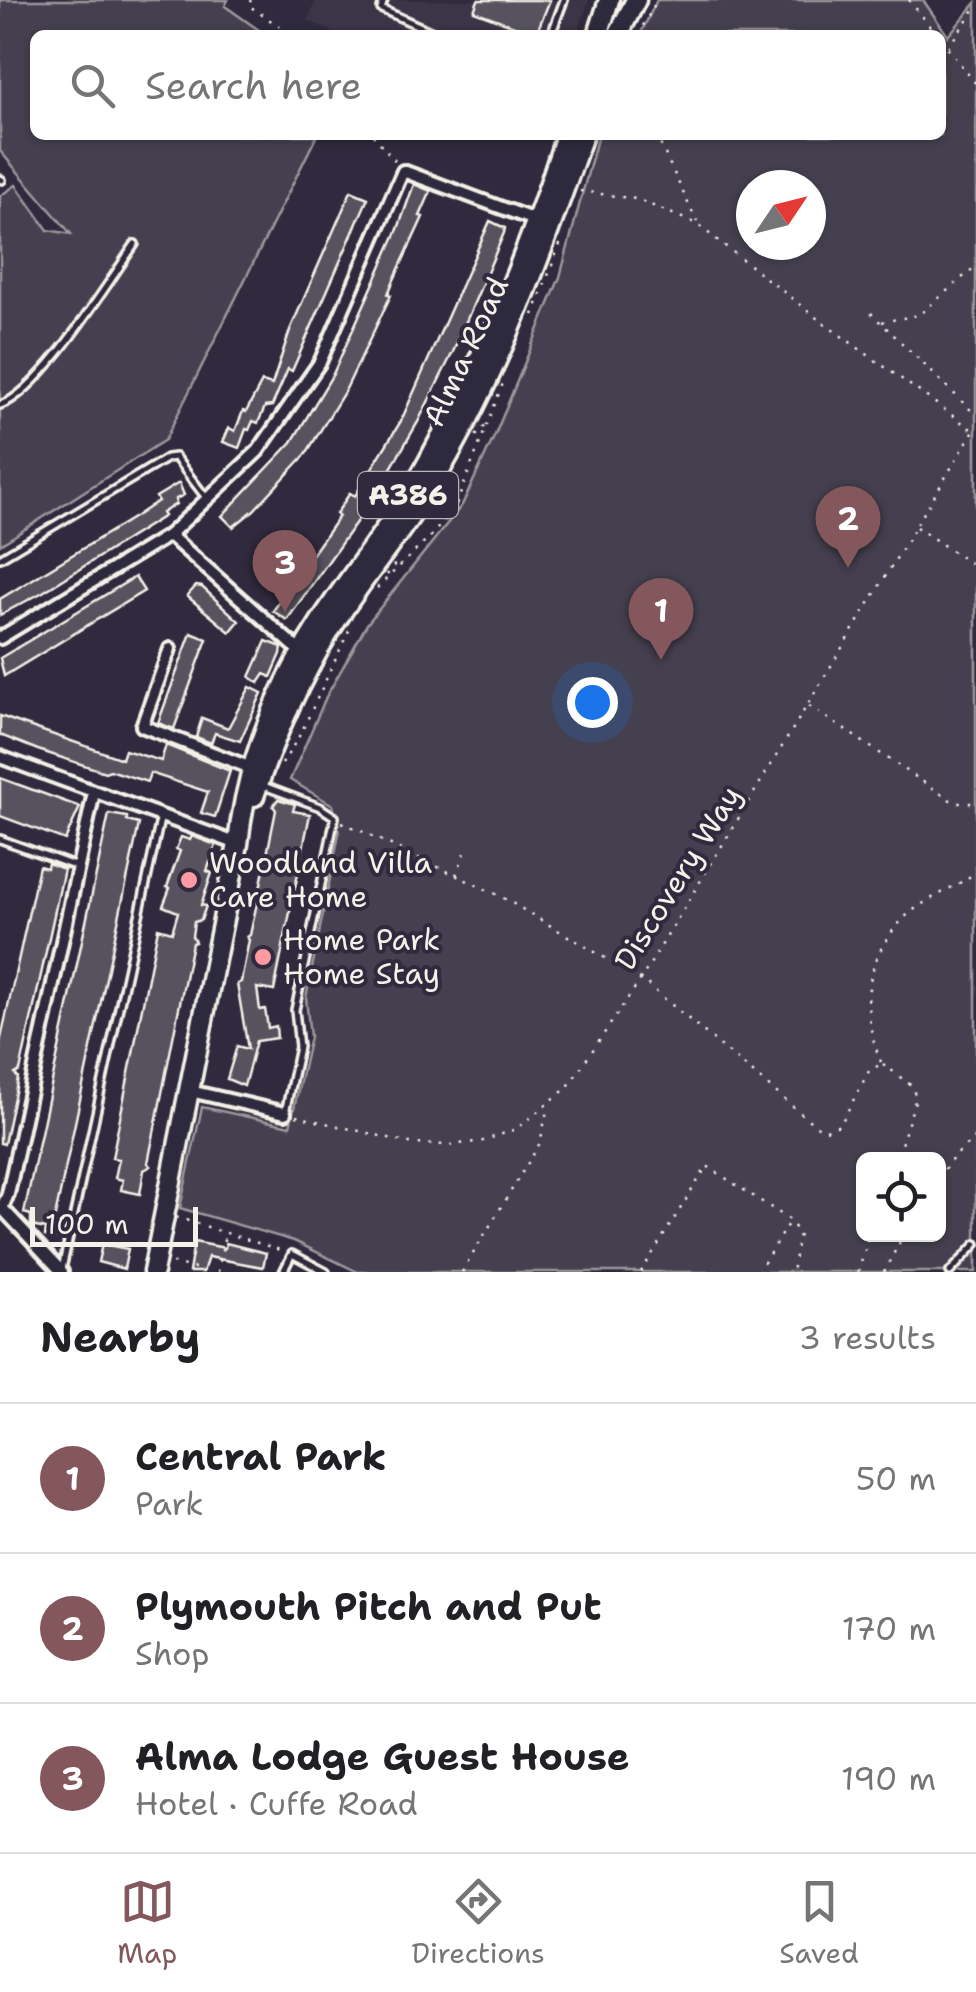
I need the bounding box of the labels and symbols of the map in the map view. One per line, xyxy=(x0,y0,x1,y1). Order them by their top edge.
north arrow xyxy=(736,170,826,260)
street label: Alma Road xyxy=(413,270,518,433)
road number: A386 xyxy=(358,472,458,518)
pin: 2 xyxy=(816,486,880,568)
pin: 3 xyxy=(252,530,318,612)
pin: 1 xyxy=(628,578,694,660)
your location xyxy=(567,677,618,728)
street label: Discovery Way xyxy=(604,778,751,978)
place label: Woodland Villa Care Home xyxy=(209,842,432,917)
marker: Woodland Villa Care Home xyxy=(178,869,200,891)
place label: Home Park Home Stay xyxy=(283,919,440,994)
marker: Home Park Home Stay xyxy=(252,946,274,968)
scale bar xyxy=(30,1202,198,1246)

